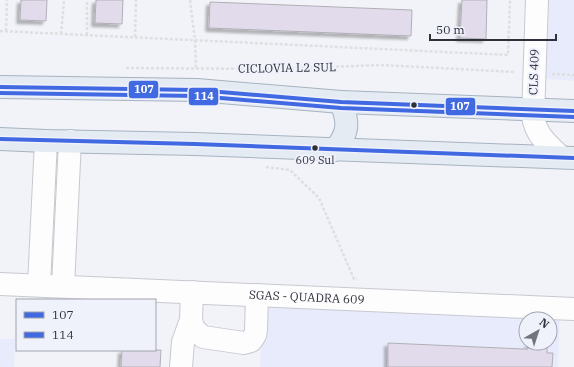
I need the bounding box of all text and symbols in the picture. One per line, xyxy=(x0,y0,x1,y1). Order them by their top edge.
scale bar xyxy=(430,16,556,42)
text: 50 m xyxy=(436,22,465,37)
street label: CLS 409 xyxy=(525,49,542,95)
street label: CICLOVIA L2 SUL xyxy=(238,59,336,76)
line badge: 107 xyxy=(128,80,159,99)
text: 107 xyxy=(134,82,154,96)
line badge: 114 xyxy=(188,87,219,106)
text: 114 xyxy=(194,89,214,103)
line badge: 107 xyxy=(445,97,476,116)
text: 107 xyxy=(450,99,470,113)
unlabelled marker xyxy=(409,100,419,110)
marker: 609 Sul xyxy=(310,143,320,153)
place label: 609 Sul xyxy=(296,153,334,167)
street label: SGAS - QUADRA 609 xyxy=(249,287,365,307)
legend xyxy=(16,299,156,351)
text: 107 xyxy=(52,307,74,322)
north arrow xyxy=(518,311,558,351)
text: N xyxy=(537,315,552,332)
text: 114 xyxy=(52,327,74,342)

